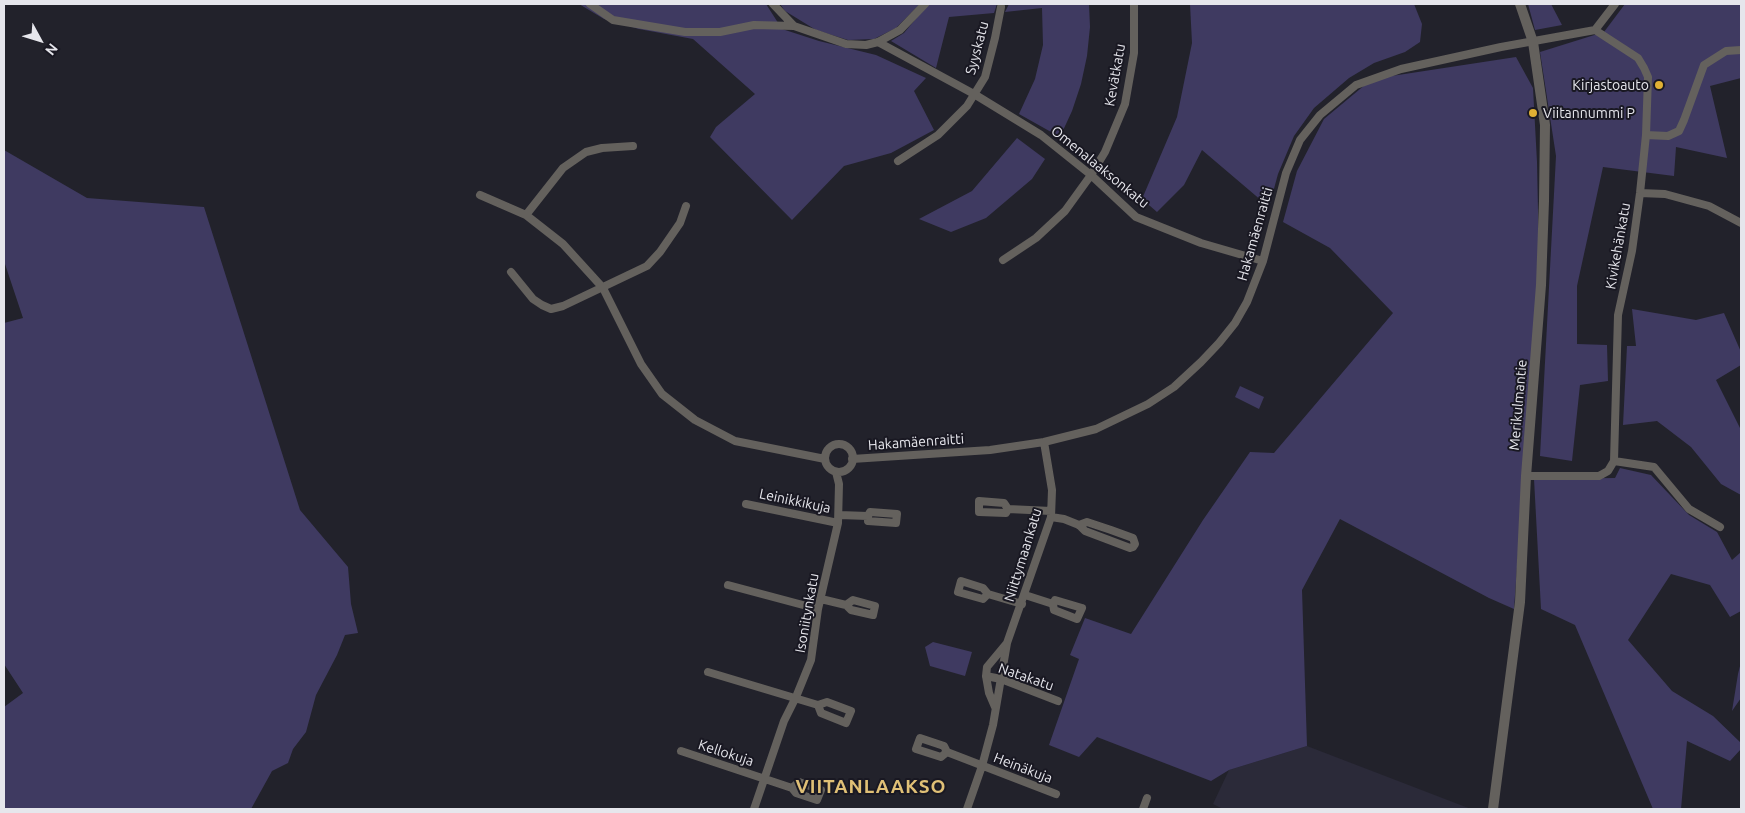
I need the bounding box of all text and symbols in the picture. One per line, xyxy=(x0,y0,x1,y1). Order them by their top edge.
north arrow xyxy=(15,15,65,65)
street label: Syyskatu xyxy=(962,19,992,77)
text: N xyxy=(42,40,61,59)
street label: Kevätkatu xyxy=(1101,42,1129,108)
place label: Kirjastoauto xyxy=(1572,77,1649,93)
marker: Kirjastoauto xyxy=(1653,79,1665,91)
place label: Viitannummi P xyxy=(1543,105,1635,121)
marker: Viitannummi P xyxy=(1527,107,1539,119)
street label: Omenalaaksonkatu xyxy=(1048,122,1152,212)
street label: Hakamäenraitti xyxy=(1234,185,1276,283)
street label: Kivikehänkatu xyxy=(1602,201,1634,291)
street label: Merikulmantie xyxy=(1506,359,1530,451)
street label: Hakamäenraitti xyxy=(867,430,965,454)
street label: Leinikkikuja xyxy=(758,485,832,517)
street label: Niittymaankatu xyxy=(1001,506,1045,604)
street label: Isoniitynkatu xyxy=(792,572,822,654)
street label: Natakatu xyxy=(996,660,1056,694)
street label: Kellokuja xyxy=(696,736,756,770)
street label: Heinäkuja xyxy=(991,749,1055,787)
district label: VIITANLAAKSO xyxy=(794,776,948,798)

